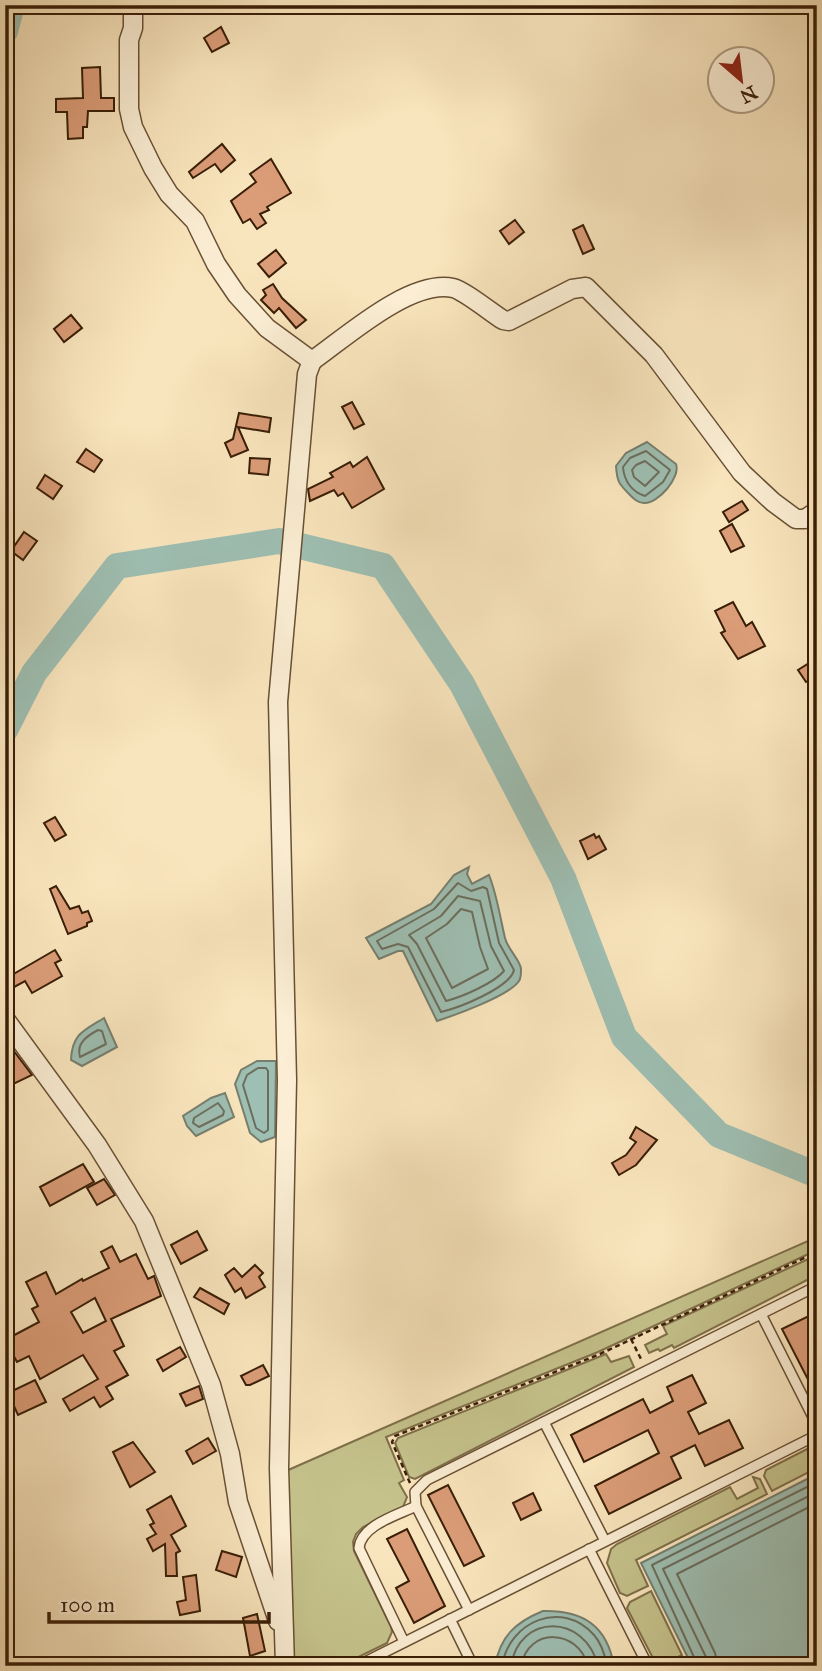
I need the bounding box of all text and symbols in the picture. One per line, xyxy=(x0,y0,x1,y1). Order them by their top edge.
north arrow xyxy=(706,46,776,116)
text: N xyxy=(736,81,761,109)
scale bar xyxy=(49,1580,270,1624)
text: 100 m xyxy=(60,1592,115,1618)

